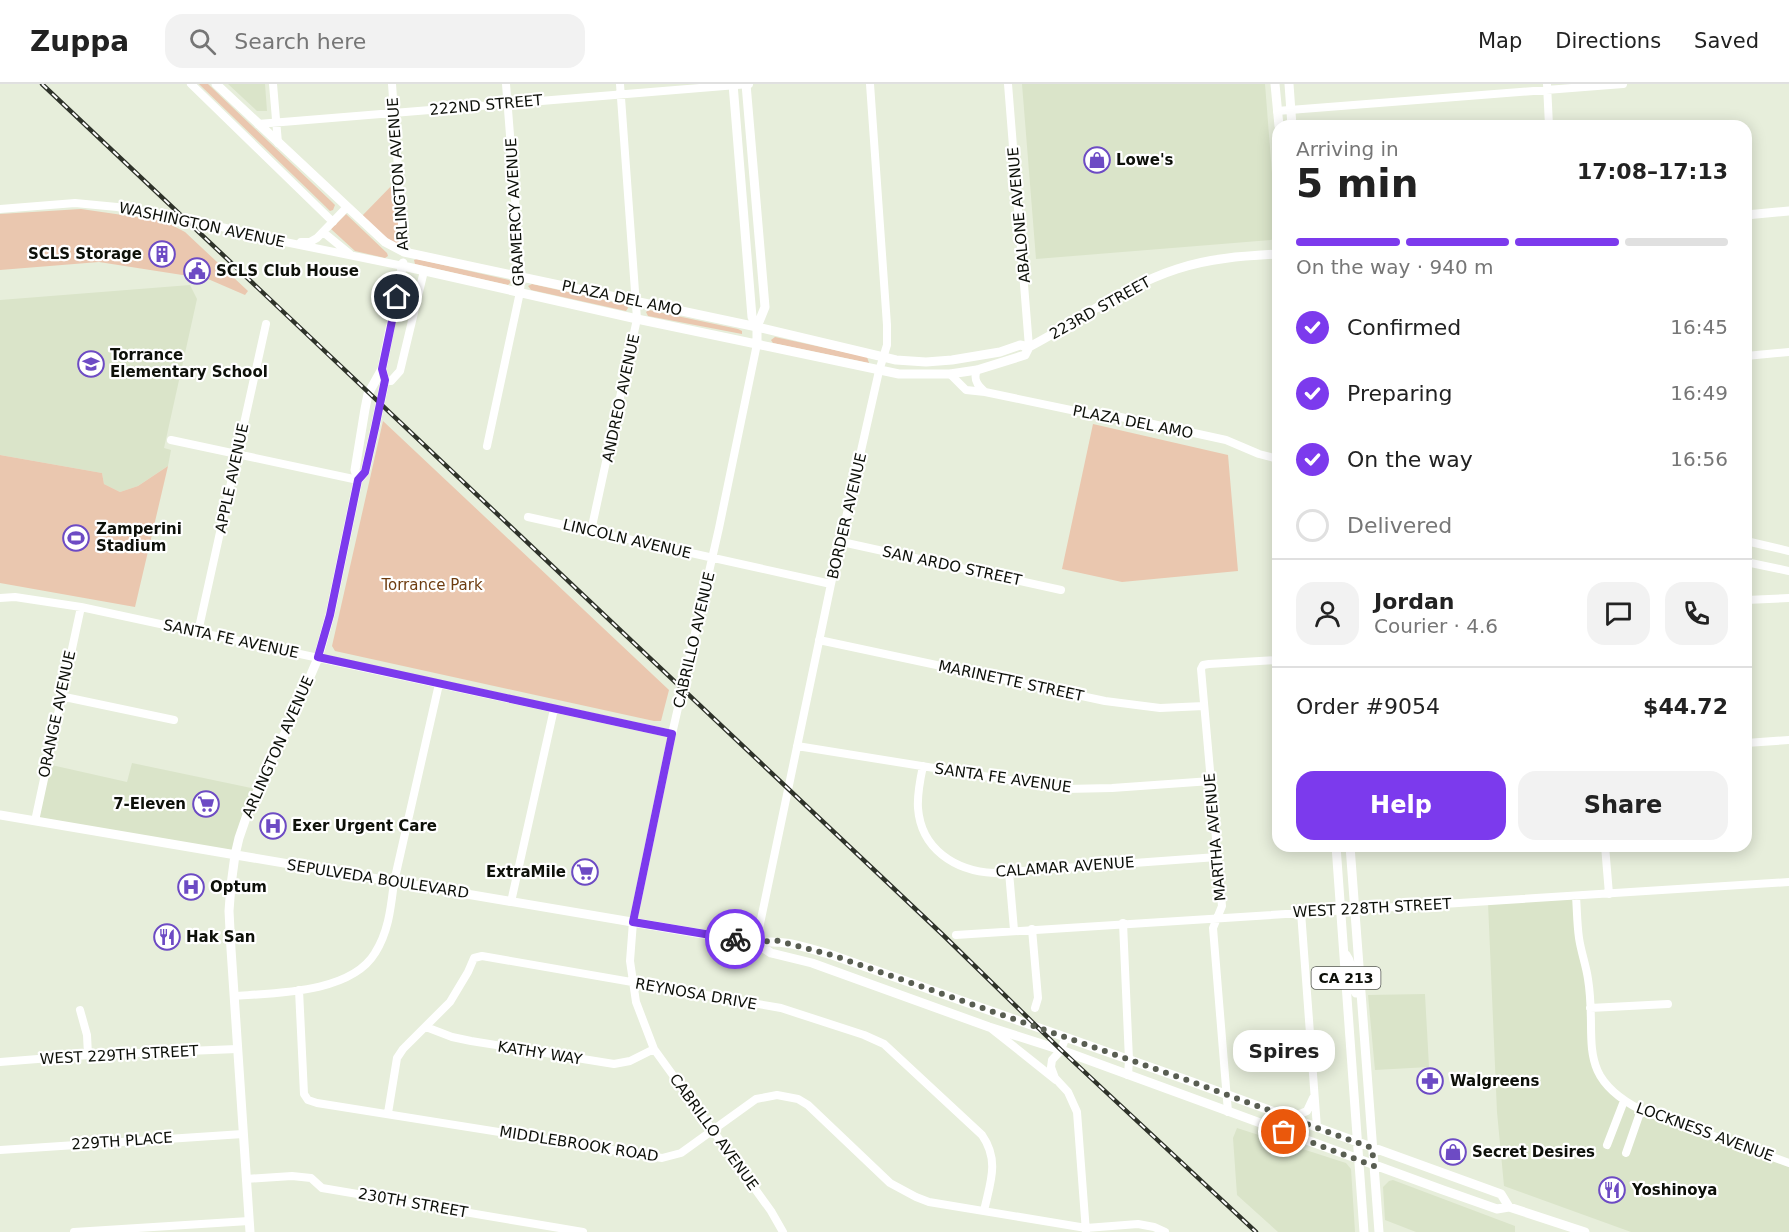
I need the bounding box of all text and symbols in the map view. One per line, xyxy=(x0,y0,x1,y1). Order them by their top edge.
search box xyxy=(165,14,585,68)
text: Zuppa xyxy=(30,25,129,58)
icon: search xyxy=(186,25,219,58)
text: Search here xyxy=(234,29,366,54)
text: Map xyxy=(1478,29,1522,53)
text: Directions xyxy=(1555,29,1661,53)
text: Saved xyxy=(1694,29,1759,53)
street label: 222ND STREET xyxy=(429,91,544,119)
street label: ARLINGTON AVENUE xyxy=(384,97,412,251)
street label: GRAMERCY AVENUE xyxy=(502,137,528,287)
text: Arriving in xyxy=(1296,137,1399,161)
shop icon: Lowe's xyxy=(1082,145,1112,175)
street label: ABALONE AVENUE xyxy=(1004,146,1034,284)
place label: Lowe's xyxy=(1116,151,1173,169)
text: 17:08–17:13 xyxy=(1577,159,1728,184)
text: 5 min xyxy=(1296,161,1418,206)
street label: WASHINGTON AVENUE xyxy=(117,199,287,251)
building icon: SCLS Storage xyxy=(147,239,177,269)
place label: SCLS Storage xyxy=(28,245,142,263)
text: On the way · 940 m xyxy=(1296,255,1494,279)
public building icon: SCLS Club House xyxy=(182,256,212,286)
place label: SCLS Club House xyxy=(216,262,359,280)
pin xyxy=(371,271,422,322)
street label: 223RD STREET xyxy=(1046,272,1154,343)
street label: PLAZA DEL AMO xyxy=(560,276,684,320)
icon: home xyxy=(380,280,413,313)
icon: check xyxy=(1296,311,1329,344)
text: Confirmed xyxy=(1347,315,1461,340)
text: 16:45 xyxy=(1670,315,1728,339)
street label: ANDREO AVENUE xyxy=(599,332,643,464)
place label: Torrance Elementary School xyxy=(110,346,268,381)
school or university icon: Torrance Elementary School xyxy=(76,349,106,379)
icon: check xyxy=(1296,377,1329,410)
text: Preparing xyxy=(1347,381,1453,406)
text: 16:49 xyxy=(1670,381,1728,405)
street label: PLAZA DEL AMO xyxy=(1071,401,1195,443)
street label: APPLE AVENUE xyxy=(212,422,252,534)
icon: check xyxy=(1296,443,1329,476)
text: On the way xyxy=(1347,447,1473,472)
text: 16:56 xyxy=(1670,447,1728,471)
street label: BORDER AVENUE xyxy=(824,451,870,581)
text: Delivered xyxy=(1347,513,1452,538)
street label: LINCOLN AVENUE xyxy=(561,515,693,563)
place label: Zamperini Stadium xyxy=(96,520,182,555)
sports icon: Zamperini Stadium xyxy=(61,523,91,553)
street label: SAN ARDO STREET xyxy=(881,542,1024,590)
street label: CABRILLO AVENUE xyxy=(670,570,718,710)
park label: Torrance Park xyxy=(380,576,483,594)
button: person xyxy=(1296,582,1359,645)
button: chat xyxy=(1587,582,1650,645)
button: phone xyxy=(1665,582,1728,645)
text: Jordan xyxy=(1374,589,1454,614)
text: Courier · 4.6 xyxy=(1374,614,1498,638)
street label: SANTA FE AVENUE xyxy=(162,616,300,662)
street label: ORANGE AVENUE xyxy=(35,649,79,779)
street label: MARINETTE STREET xyxy=(937,657,1086,705)
street label: ARLINGTON AVENUE xyxy=(239,673,317,821)
text: Order #9054 xyxy=(1296,694,1440,719)
text: $44.72 xyxy=(1643,694,1728,719)
street label: SANTA FE AVENUE xyxy=(933,759,1073,797)
button: Help xyxy=(1296,771,1506,840)
button: Share xyxy=(1518,771,1728,840)
street label: MARTHA AVENUE xyxy=(1200,772,1230,902)
supermarket icon: 7-Eleven xyxy=(191,789,221,819)
place label: 7-Eleven xyxy=(113,795,186,813)
hospital icon: Exer Urgent Care xyxy=(258,811,288,841)
place label: Exer Urgent Care xyxy=(292,817,437,835)
street label: CALAMAR AVENUE xyxy=(995,853,1135,881)
street label: SEPULVEDA BOULEVARD xyxy=(286,856,470,902)
supermarket icon: ExtraMile xyxy=(570,857,600,887)
place label: ExtraMile xyxy=(486,863,566,881)
hospital icon: Optum xyxy=(176,872,206,902)
place label: Optum xyxy=(210,878,267,896)
street label: WEST 228TH STREET xyxy=(1292,895,1453,921)
courier xyxy=(705,909,765,969)
restaurant icon: Hak San xyxy=(152,922,182,952)
icon: bike xyxy=(719,923,752,956)
place label: Hak San xyxy=(186,928,255,946)
road number: CA 213 xyxy=(1312,967,1380,989)
street label: REYNOSA DRIVE xyxy=(634,974,758,1014)
callout: Spires xyxy=(1233,1030,1335,1072)
street label: KATHY WAY xyxy=(496,1037,584,1069)
text: Spires xyxy=(1249,1039,1319,1063)
street label: WEST 229TH STREET xyxy=(39,1042,200,1068)
pharmacy icon: Walgreens xyxy=(1415,1066,1445,1096)
street label: CABRILLO AVENUE xyxy=(666,1070,762,1194)
place label: Walgreens xyxy=(1450,1072,1539,1090)
street label: LOCKNESS AVENUE xyxy=(1634,1099,1776,1165)
pin xyxy=(1258,1106,1309,1157)
icon: bag xyxy=(1267,1115,1300,1148)
street label: MIDDLEBROOK ROAD xyxy=(498,1123,660,1165)
street label: 229TH PLACE xyxy=(71,1128,173,1154)
shop icon: Secret Desires xyxy=(1438,1137,1468,1167)
place label: Secret Desires xyxy=(1472,1143,1595,1161)
restaurant icon: Yoshinoya xyxy=(1597,1175,1627,1205)
place label: Yoshinoya xyxy=(1631,1181,1717,1199)
street label: 230TH STREET xyxy=(357,1184,470,1222)

